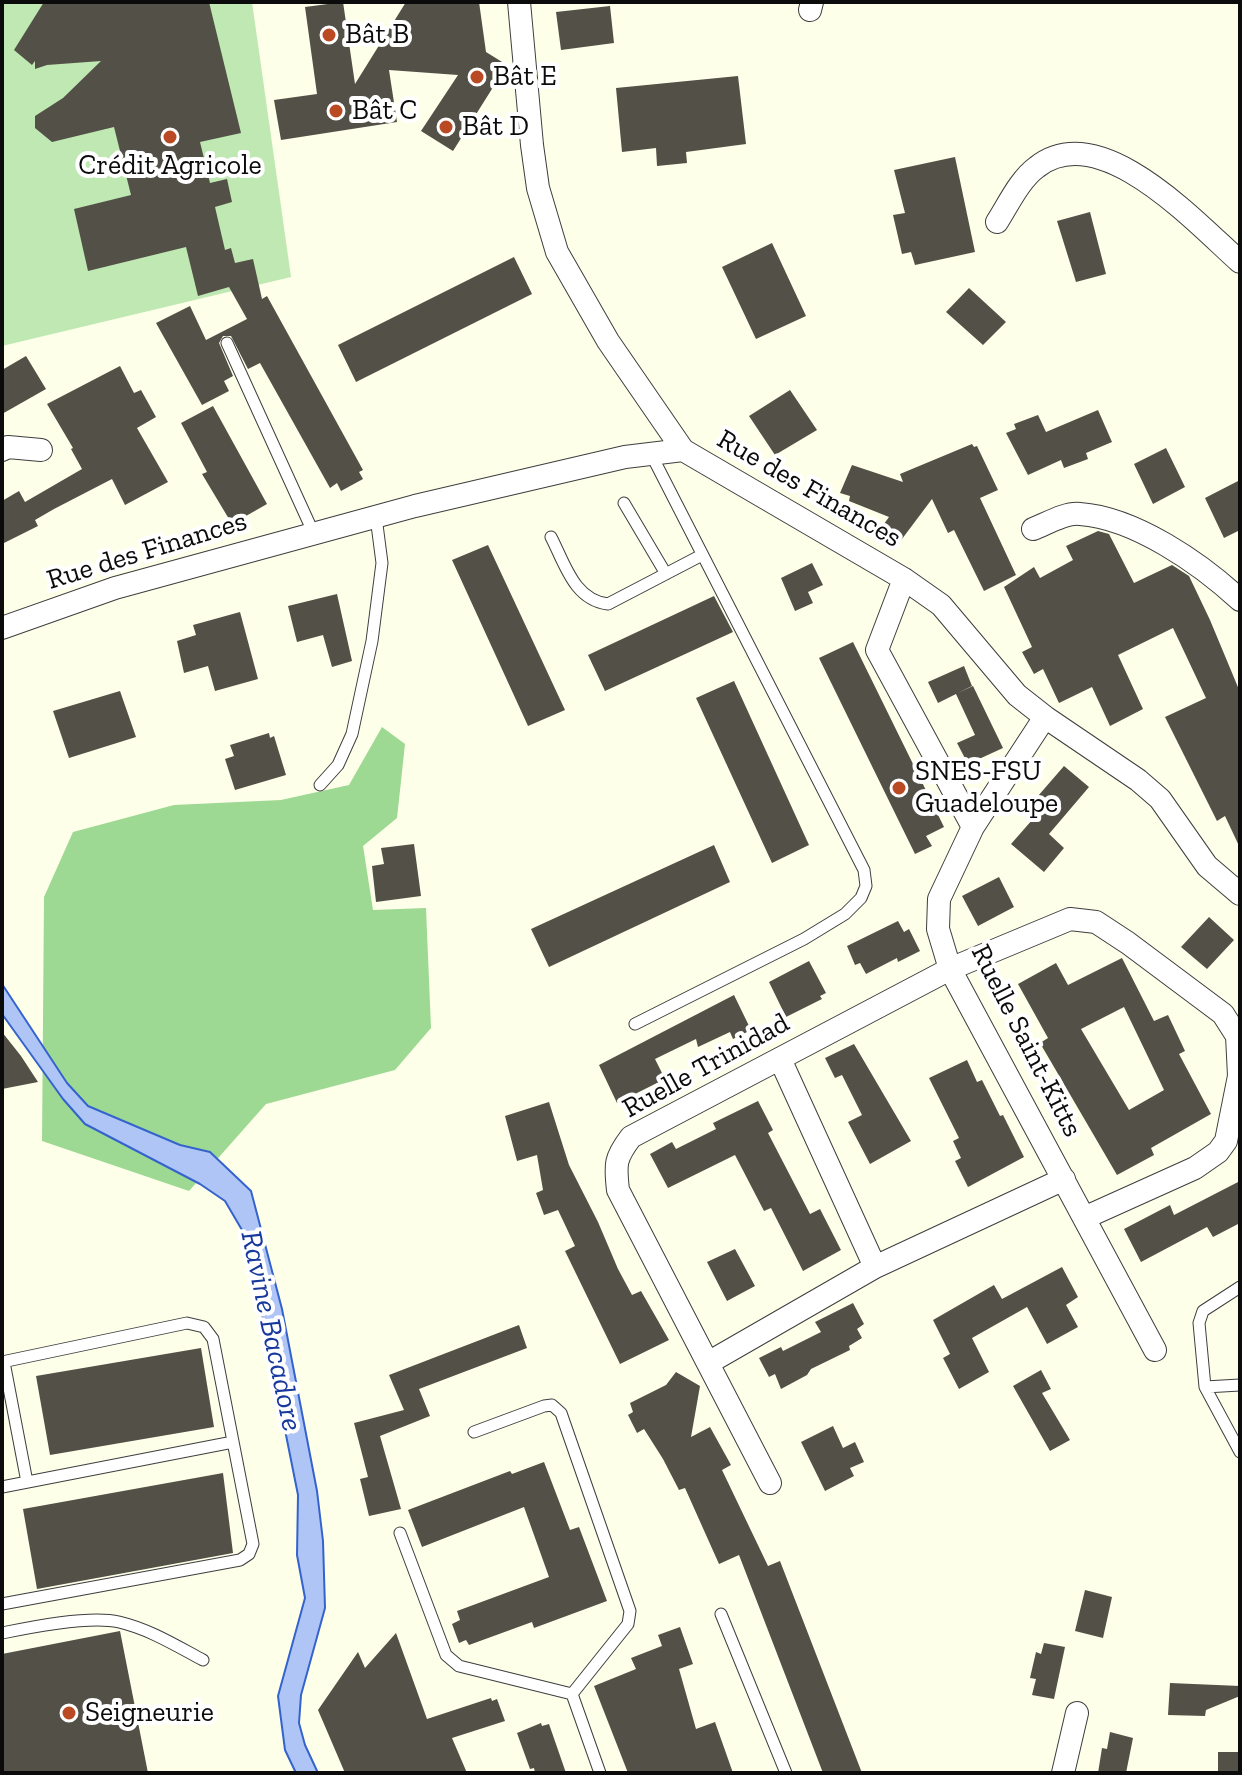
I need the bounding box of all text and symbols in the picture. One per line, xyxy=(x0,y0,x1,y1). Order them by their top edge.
place label: Bât B xyxy=(345,18,409,52)
marker: Bât B xyxy=(320,26,338,44)
place label: Bât E xyxy=(493,60,557,94)
marker: Bât E xyxy=(468,68,486,86)
place label: Bât C xyxy=(352,94,417,128)
marker: Bât C xyxy=(327,102,345,120)
place label: Bât D xyxy=(462,110,529,144)
marker: Bât D xyxy=(437,118,455,136)
marker: Crédit Agricole xyxy=(161,128,179,146)
place label: Crédit Agricole xyxy=(78,149,262,183)
street label: Rue des Finances xyxy=(711,423,907,555)
street label: Rue des Finances xyxy=(43,505,251,597)
place label: SNES-FSU Guadeloupe xyxy=(915,755,1058,821)
marker: SNES-FSU Guadeloupe xyxy=(890,779,908,797)
street label: Ruelle Saint-Kitts xyxy=(963,939,1089,1143)
street label: Ruelle Trinidad xyxy=(617,1006,795,1126)
water label: Ravine Bacadore xyxy=(232,1227,310,1435)
place label: Seigneurie xyxy=(85,1696,214,1730)
marker: Seigneurie xyxy=(60,1704,78,1722)

